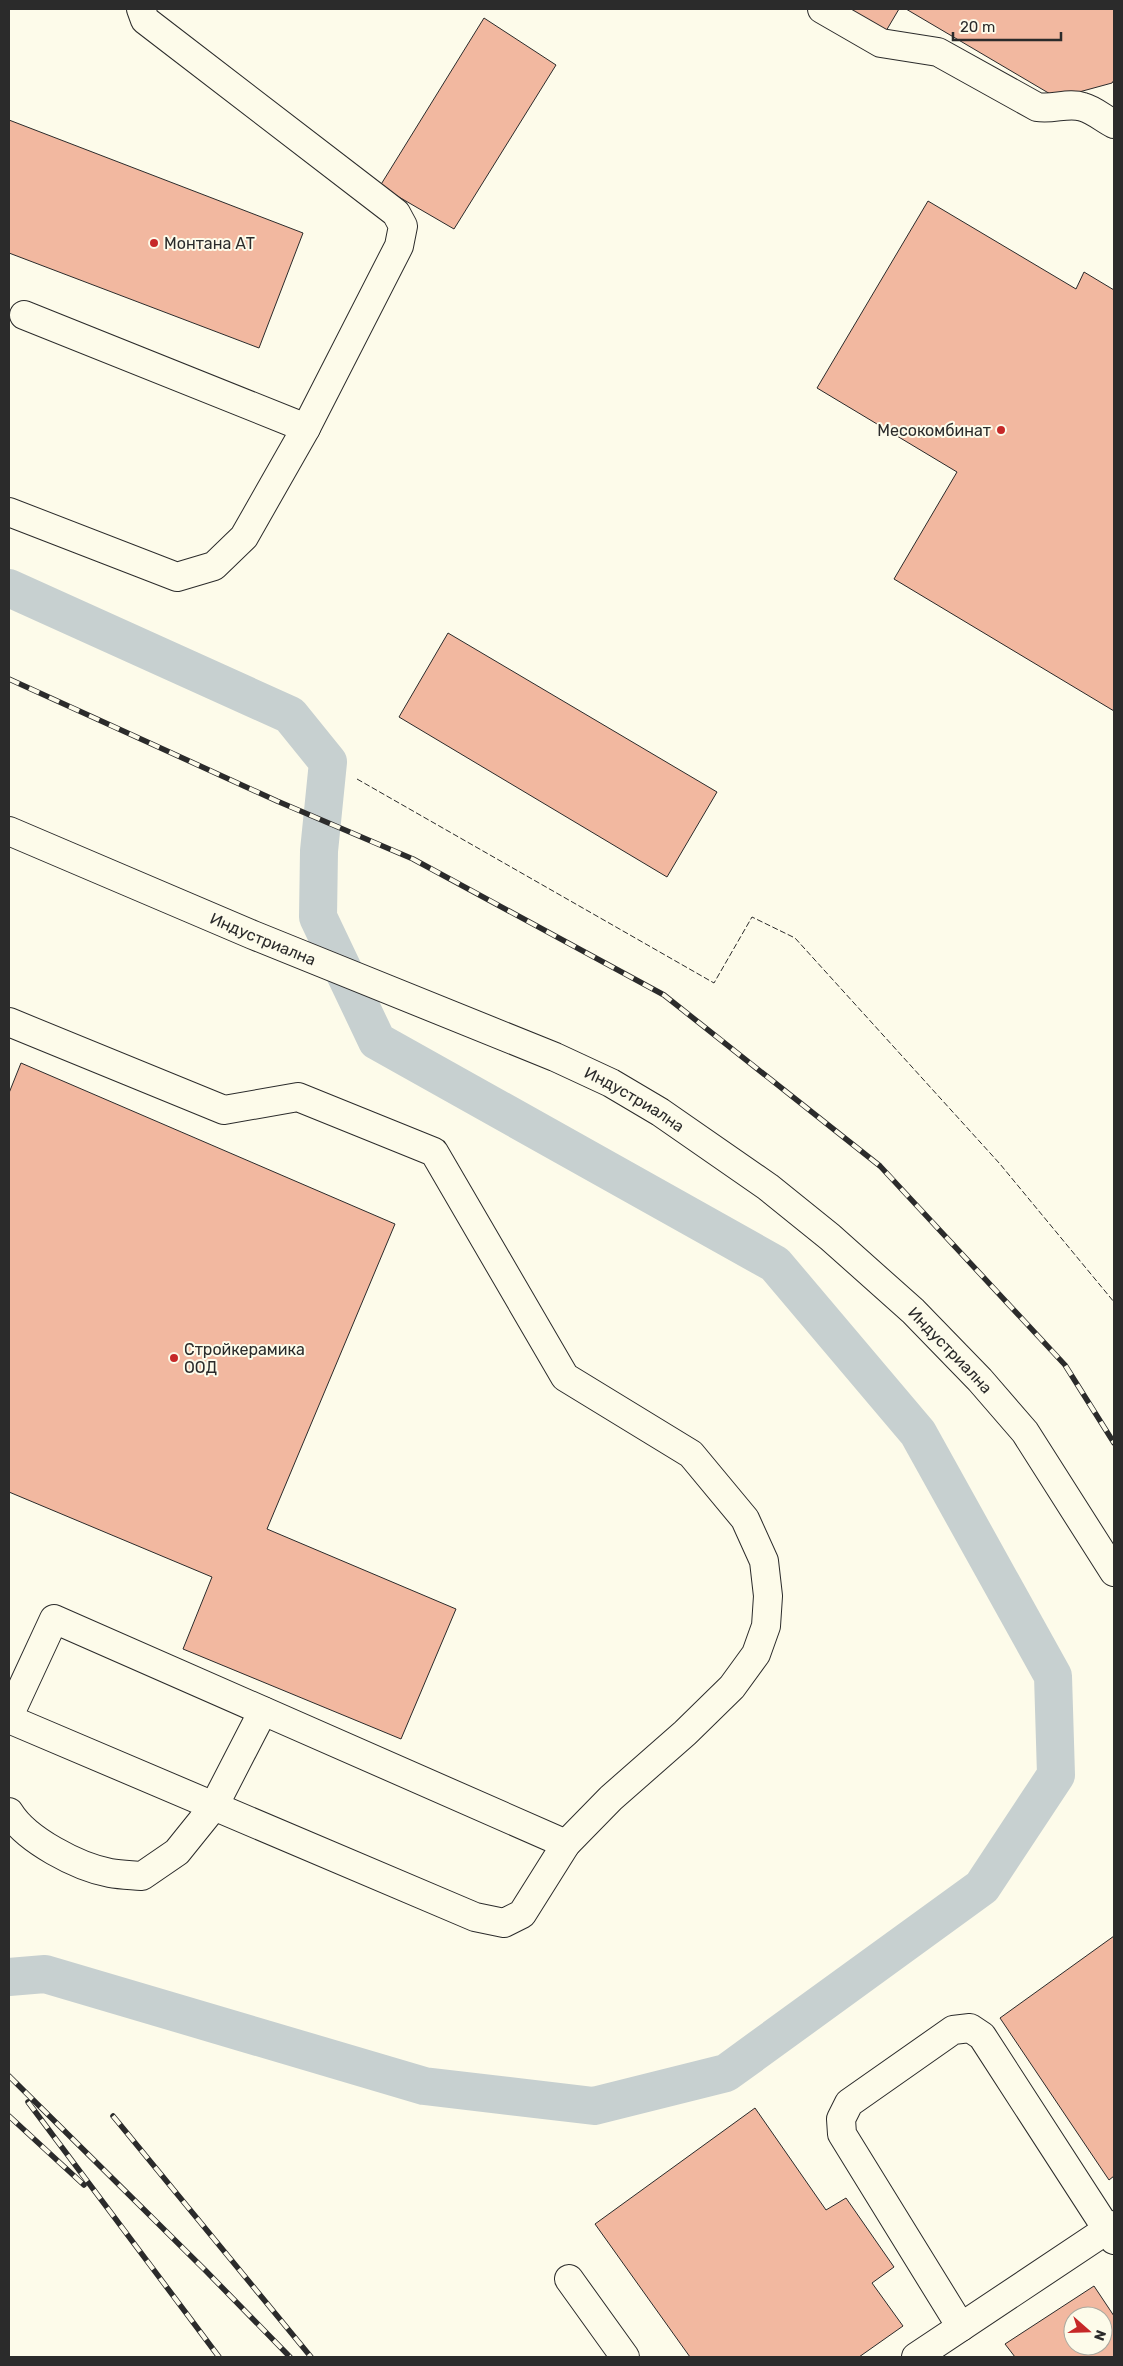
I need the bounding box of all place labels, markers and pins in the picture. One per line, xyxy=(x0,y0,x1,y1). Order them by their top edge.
place label: Монтана АТ xyxy=(164,234,255,253)
marker: Монтана АТ xyxy=(148,237,160,249)
place label: Месокомбинат xyxy=(877,421,991,440)
marker: Месокомбинат xyxy=(995,424,1007,436)
place label: Стройкерамика ООД xyxy=(184,1340,305,1377)
marker: Стройкерамика ООД xyxy=(168,1352,180,1364)

